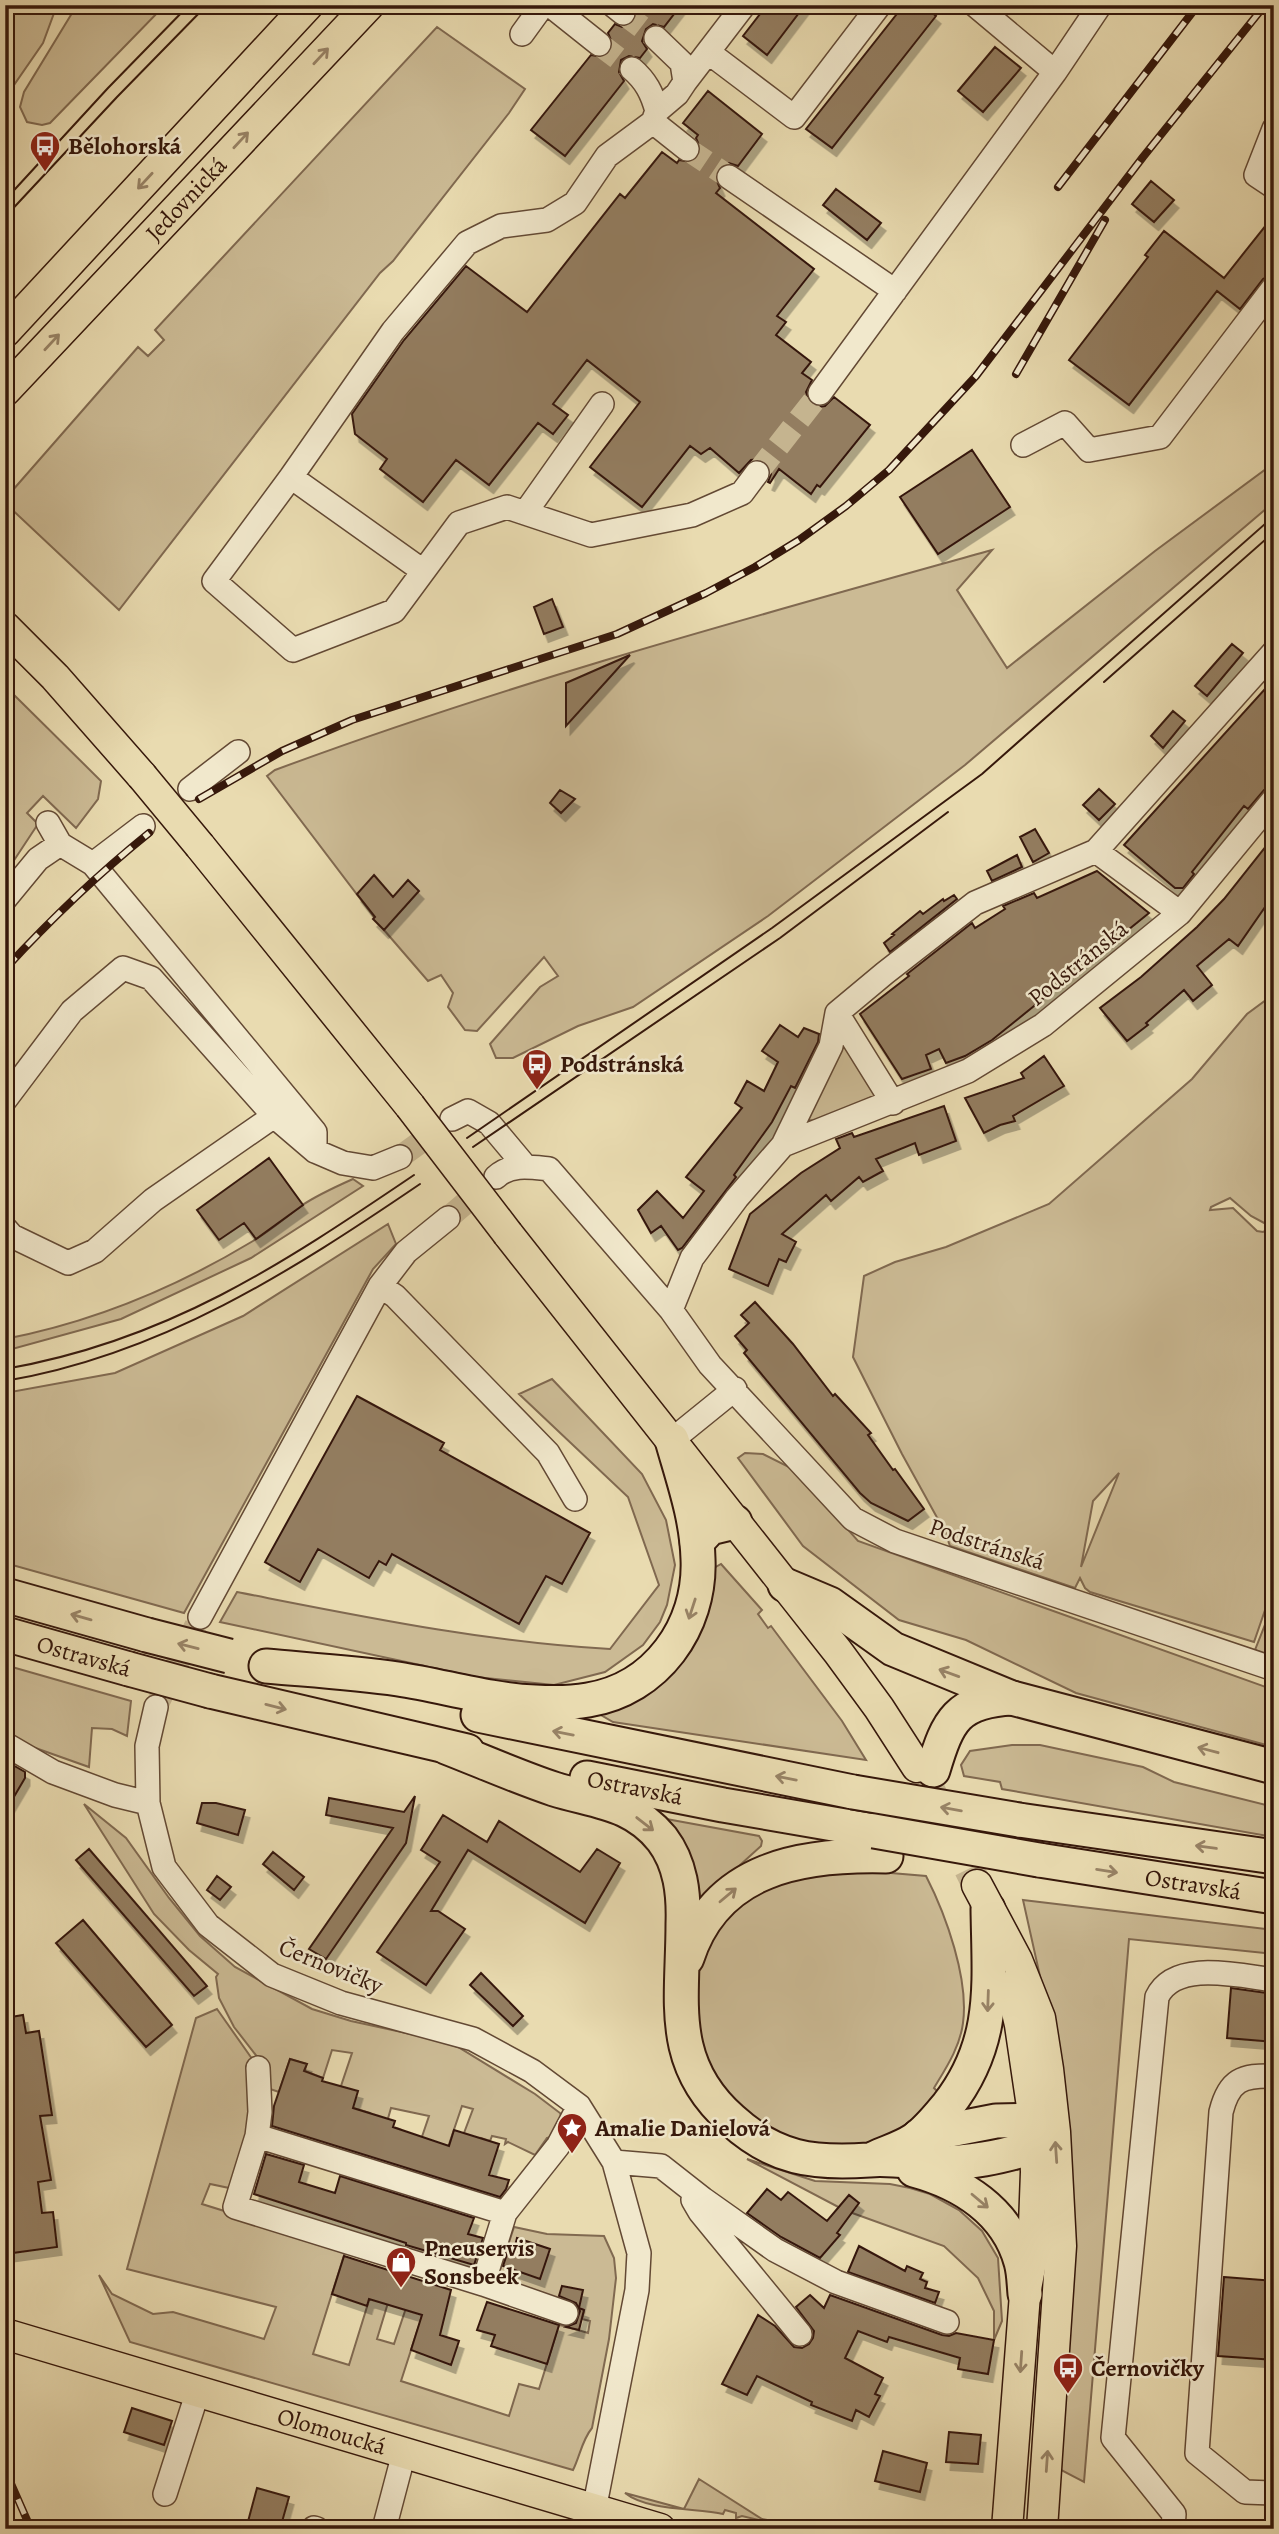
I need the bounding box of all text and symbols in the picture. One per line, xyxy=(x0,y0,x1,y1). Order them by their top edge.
one-way arrow xyxy=(313,47,329,65)
bus stop icon: Bělohorská xyxy=(28,129,62,173)
place label: Bělohorská xyxy=(68,130,182,162)
one-way arrow xyxy=(233,132,250,149)
street label: Jedovnická xyxy=(138,149,235,248)
one-way arrow xyxy=(136,172,153,189)
one-way arrow xyxy=(44,333,60,351)
street label: Podstránská xyxy=(1021,912,1135,1013)
bus stop icon: Podstránská xyxy=(520,1047,554,1091)
place label: Podstránská xyxy=(560,1048,684,1080)
street label: Podstránská xyxy=(925,1510,1050,1578)
one-way arrow xyxy=(685,1598,697,1620)
one-way arrow xyxy=(70,1609,92,1622)
street label: Ostravská xyxy=(33,1628,136,1685)
one-way arrow xyxy=(177,1639,200,1652)
one-way arrow xyxy=(938,1666,960,1679)
one-way arrow xyxy=(264,1701,287,1714)
one-way arrow xyxy=(552,1726,575,1740)
one-way arrow xyxy=(1197,1742,1219,1755)
street label: Ostravská xyxy=(584,1762,686,1813)
one-way arrow xyxy=(775,1771,798,1785)
one-way arrow xyxy=(940,1802,963,1815)
one-way arrow xyxy=(636,1816,654,1831)
one-way arrow xyxy=(1195,1840,1218,1853)
street label: Ostravská xyxy=(1143,1861,1244,1908)
one-way arrow xyxy=(1095,1865,1118,1878)
one-way arrow xyxy=(719,1888,737,1903)
street label: Černovičky xyxy=(274,1931,388,2001)
one-way arrow xyxy=(982,1990,995,2013)
place icon: Amalie Danielová xyxy=(555,2111,589,2155)
place label: Amalie Danielová xyxy=(594,2112,771,2144)
one-way arrow xyxy=(1049,2142,1062,2164)
one-way arrow xyxy=(970,2193,988,2209)
place label: Pneuservis Sonsbeek xyxy=(424,2232,535,2292)
shop icon: Pneuservis Sonsbeek xyxy=(384,2245,418,2289)
one-way arrow xyxy=(1014,2351,1027,2373)
bus stop icon: Černovičky xyxy=(1051,2351,1085,2395)
place label: Černovičky xyxy=(1091,2352,1205,2384)
street label: Olomoucká xyxy=(274,2400,391,2463)
one-way arrow xyxy=(1041,2450,1054,2472)

